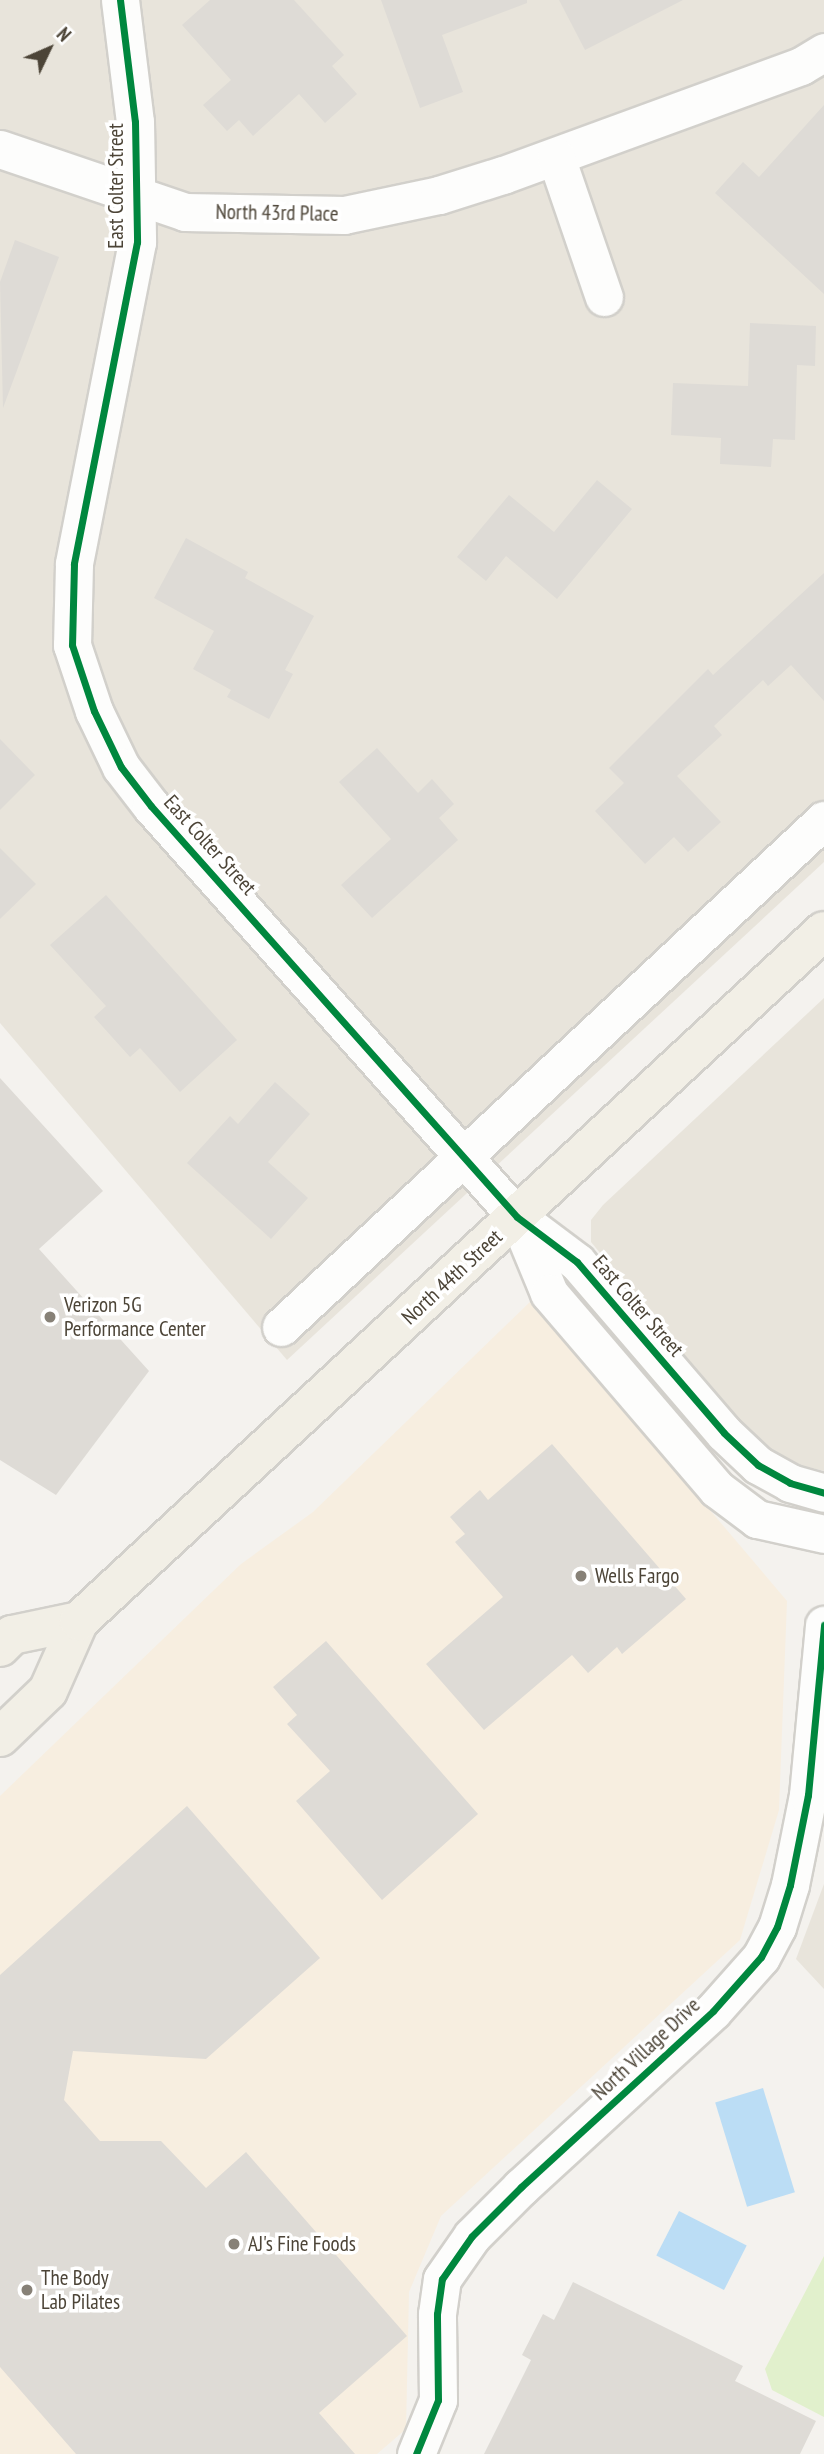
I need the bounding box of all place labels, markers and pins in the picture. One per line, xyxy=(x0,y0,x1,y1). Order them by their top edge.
place label: Verizon 5G Performance Center xyxy=(64,1292,206,1342)
marker: Verizon 5G Performance Center xyxy=(42,1309,58,1325)
place label: Wells Fargo xyxy=(595,1563,679,1589)
marker: Wells Fargo xyxy=(573,1568,589,1584)
place label: AJ's Fine Foods xyxy=(248,2231,356,2257)
marker: AJ's Fine Foods xyxy=(226,2236,242,2252)
place label: The Body Lab Pilates xyxy=(41,2265,120,2315)
marker: The Body Lab Pilates xyxy=(19,2282,35,2298)

